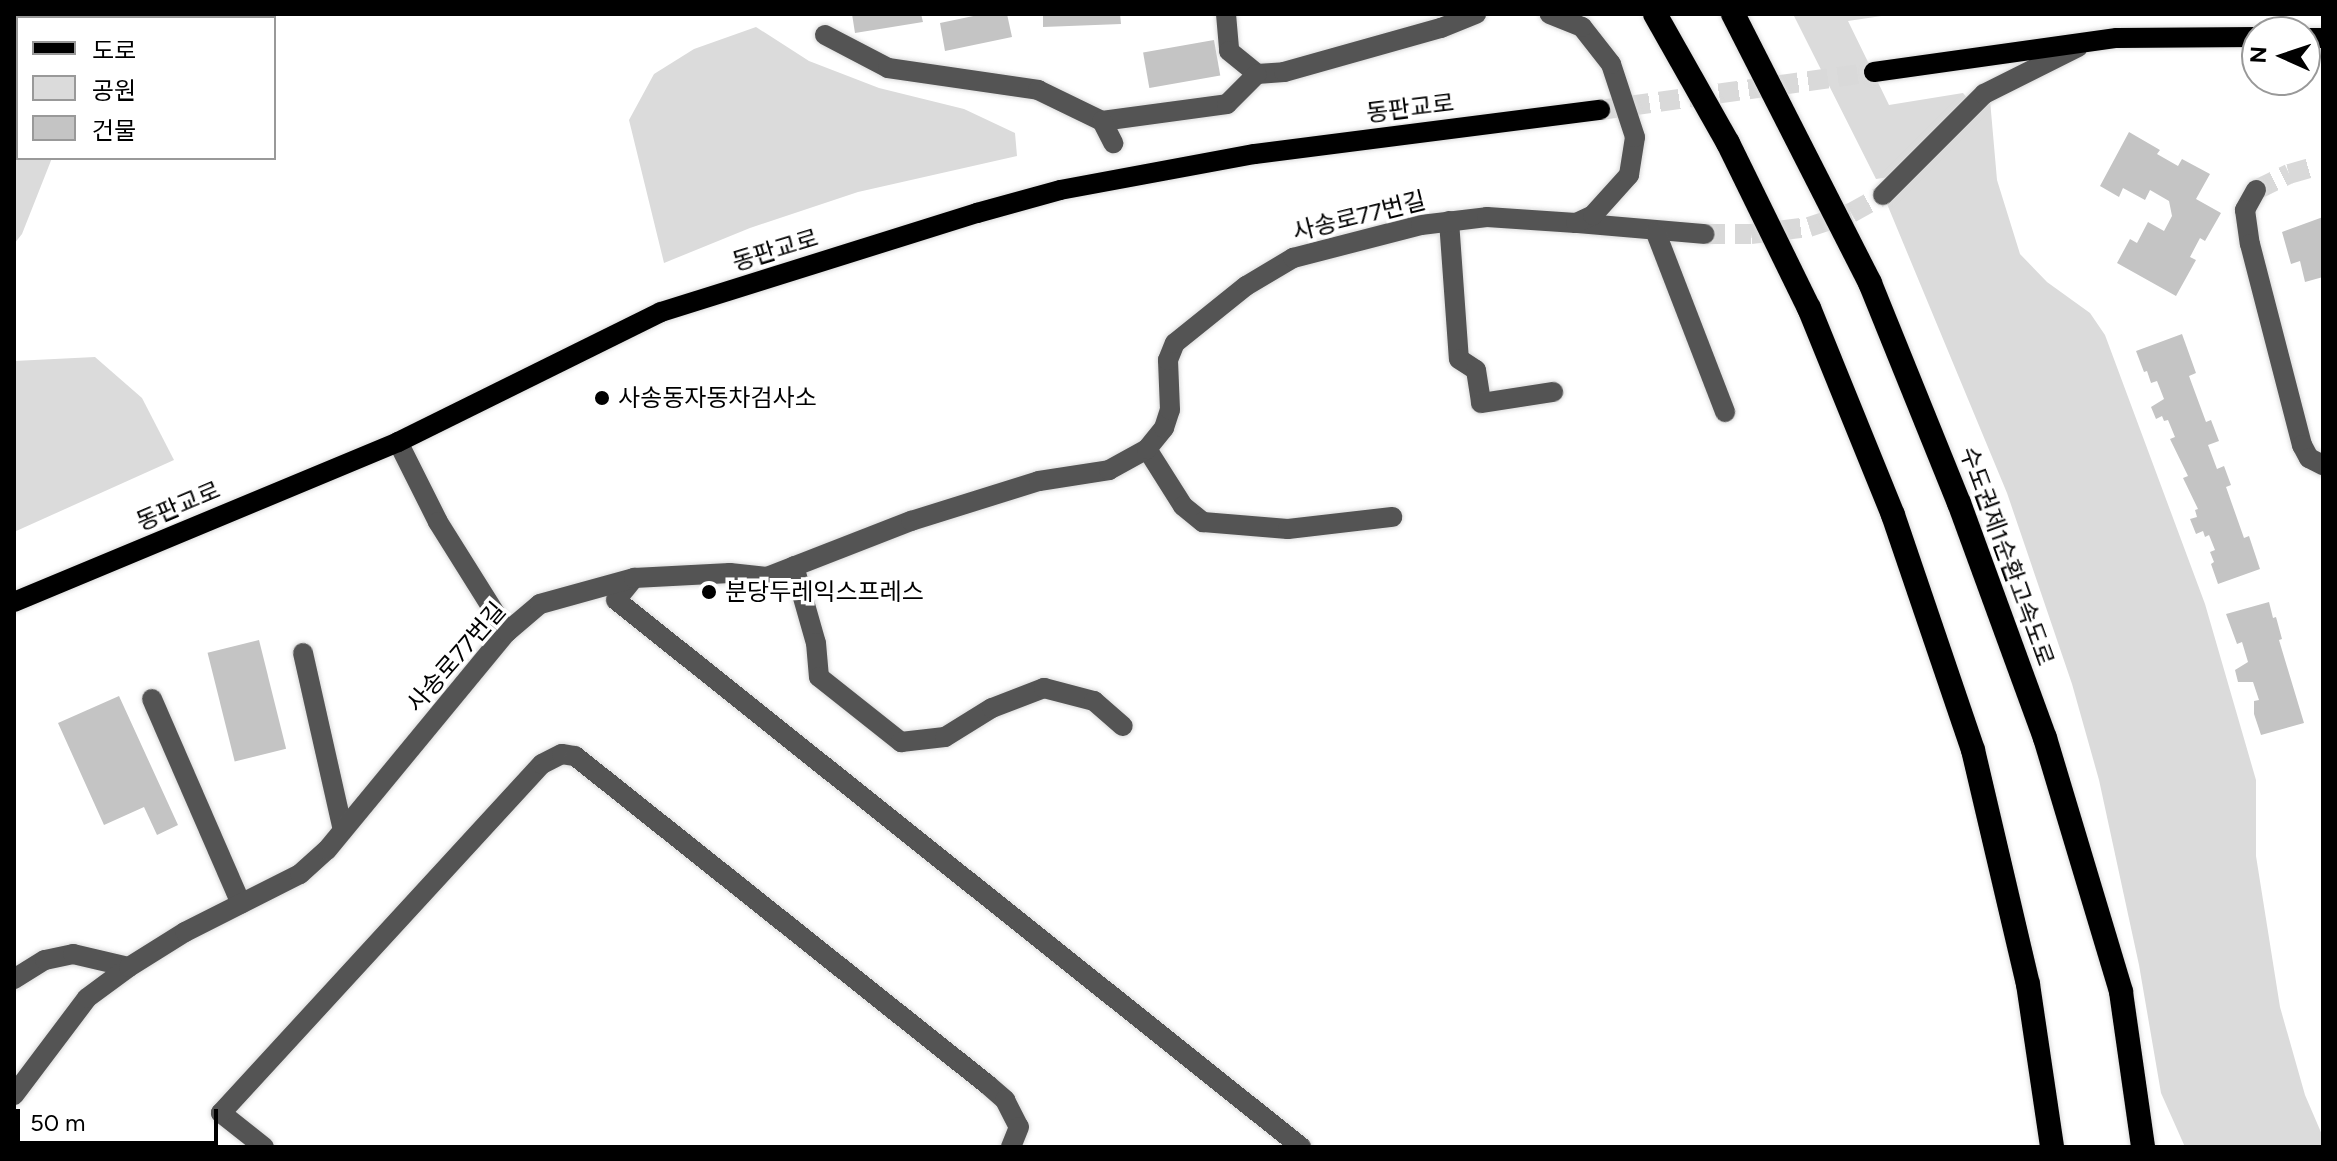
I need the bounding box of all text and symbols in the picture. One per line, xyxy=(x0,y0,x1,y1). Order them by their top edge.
legend xyxy=(16,16,276,160)
north arrow xyxy=(2241,16,2321,96)
text: 도로 xyxy=(92,36,136,65)
text: N xyxy=(2245,46,2272,64)
text: 공원 xyxy=(92,76,136,105)
street label: 동판교로 xyxy=(1364,88,1456,128)
text: 건물 xyxy=(92,116,136,145)
street label: 사송로77번길 xyxy=(1289,186,1429,246)
street label: 동판교로 xyxy=(729,223,821,277)
place label: 사송동자동차검사소 xyxy=(618,384,817,412)
marker: 사송동자동차검사소 xyxy=(593,389,611,407)
street label: 수도권제1순환고속도로 xyxy=(1954,443,2060,669)
street label: 동판교로 xyxy=(132,475,224,537)
place label: 분당두레익스프레스 xyxy=(725,578,924,606)
marker: 분당두레익스프레스 xyxy=(700,583,718,601)
street label: 사송로77번길 xyxy=(400,596,512,718)
scale bar xyxy=(20,1093,222,1143)
text: 50 m xyxy=(30,1108,86,1137)

